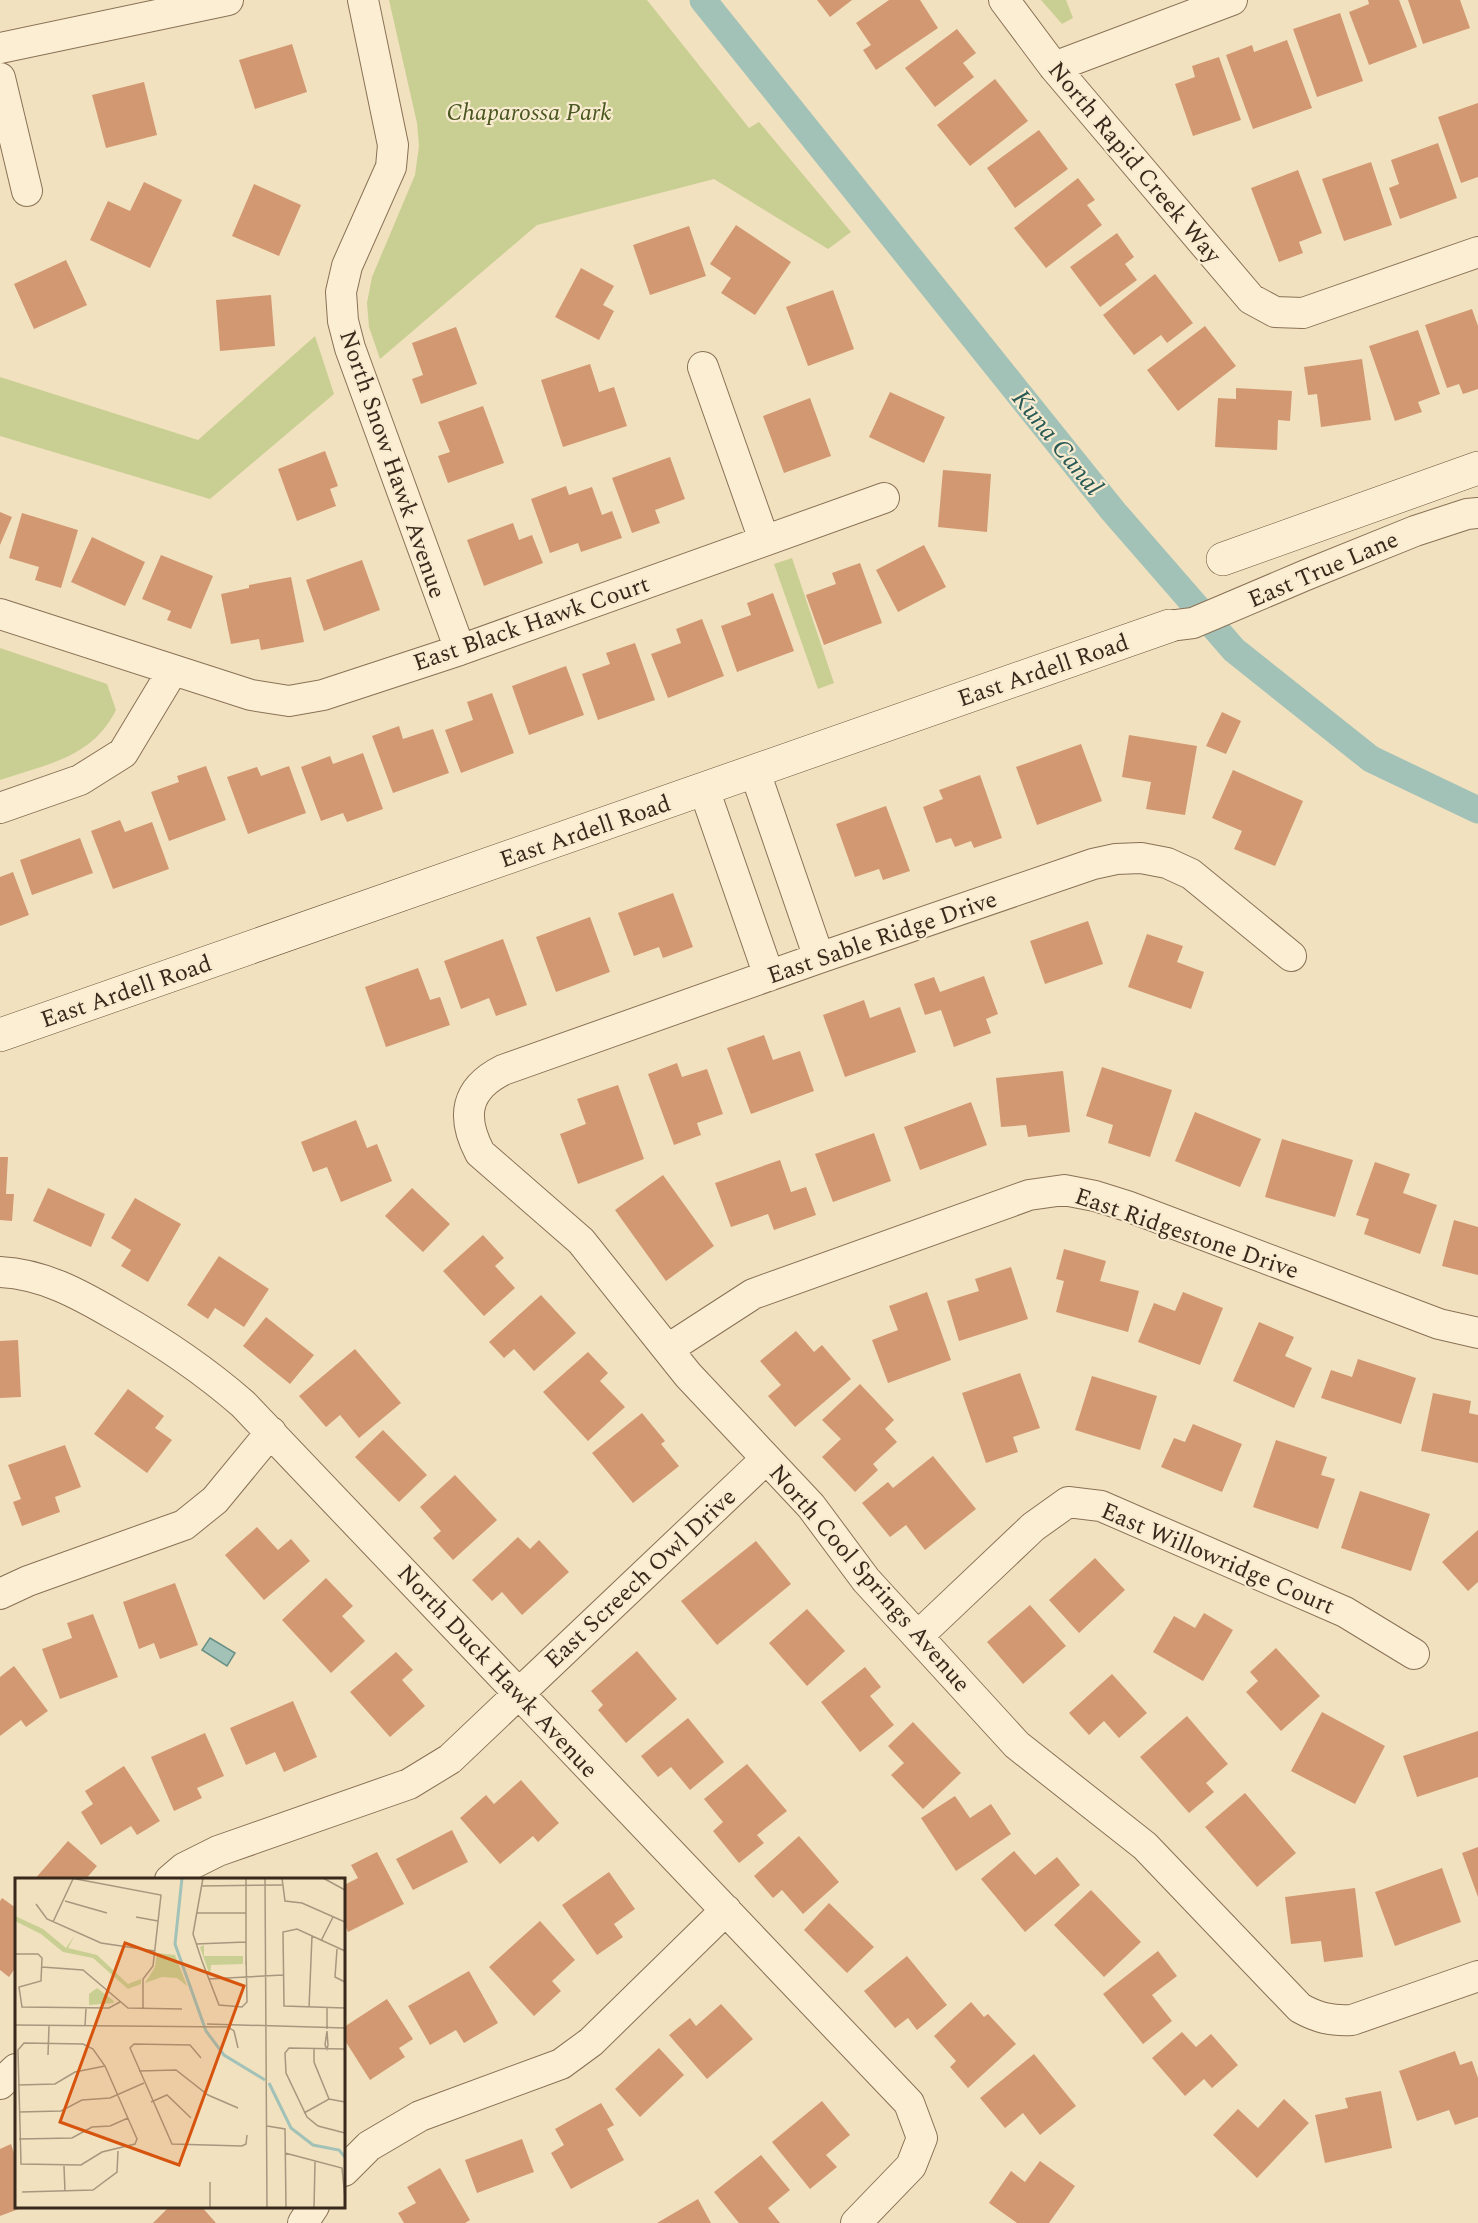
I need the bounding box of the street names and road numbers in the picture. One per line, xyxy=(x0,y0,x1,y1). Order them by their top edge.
street label: North Rapid Creek Way xyxy=(1039,54,1231,273)
street label: North Snow Hawk Avenue xyxy=(329,325,455,603)
street label: East True Lane xyxy=(1242,522,1404,618)
street label: East Black Hawk Court xyxy=(408,567,654,681)
street label: East Ardell Road xyxy=(953,625,1134,717)
street label: East Ardell Road xyxy=(495,786,676,878)
street label: East Sable Ridge Drive xyxy=(763,882,1002,994)
street label: East Ardell Road xyxy=(36,946,217,1038)
street label: East Ridgestone Drive xyxy=(1070,1179,1304,1289)
street label: North Cool Springs Avenue xyxy=(760,1457,979,1701)
street label: East Screech Owl Drive xyxy=(537,1480,745,1677)
street label: East Willowridge Court xyxy=(1095,1493,1340,1624)
street label: North Duck Hawk Avenue xyxy=(388,1557,606,1787)

